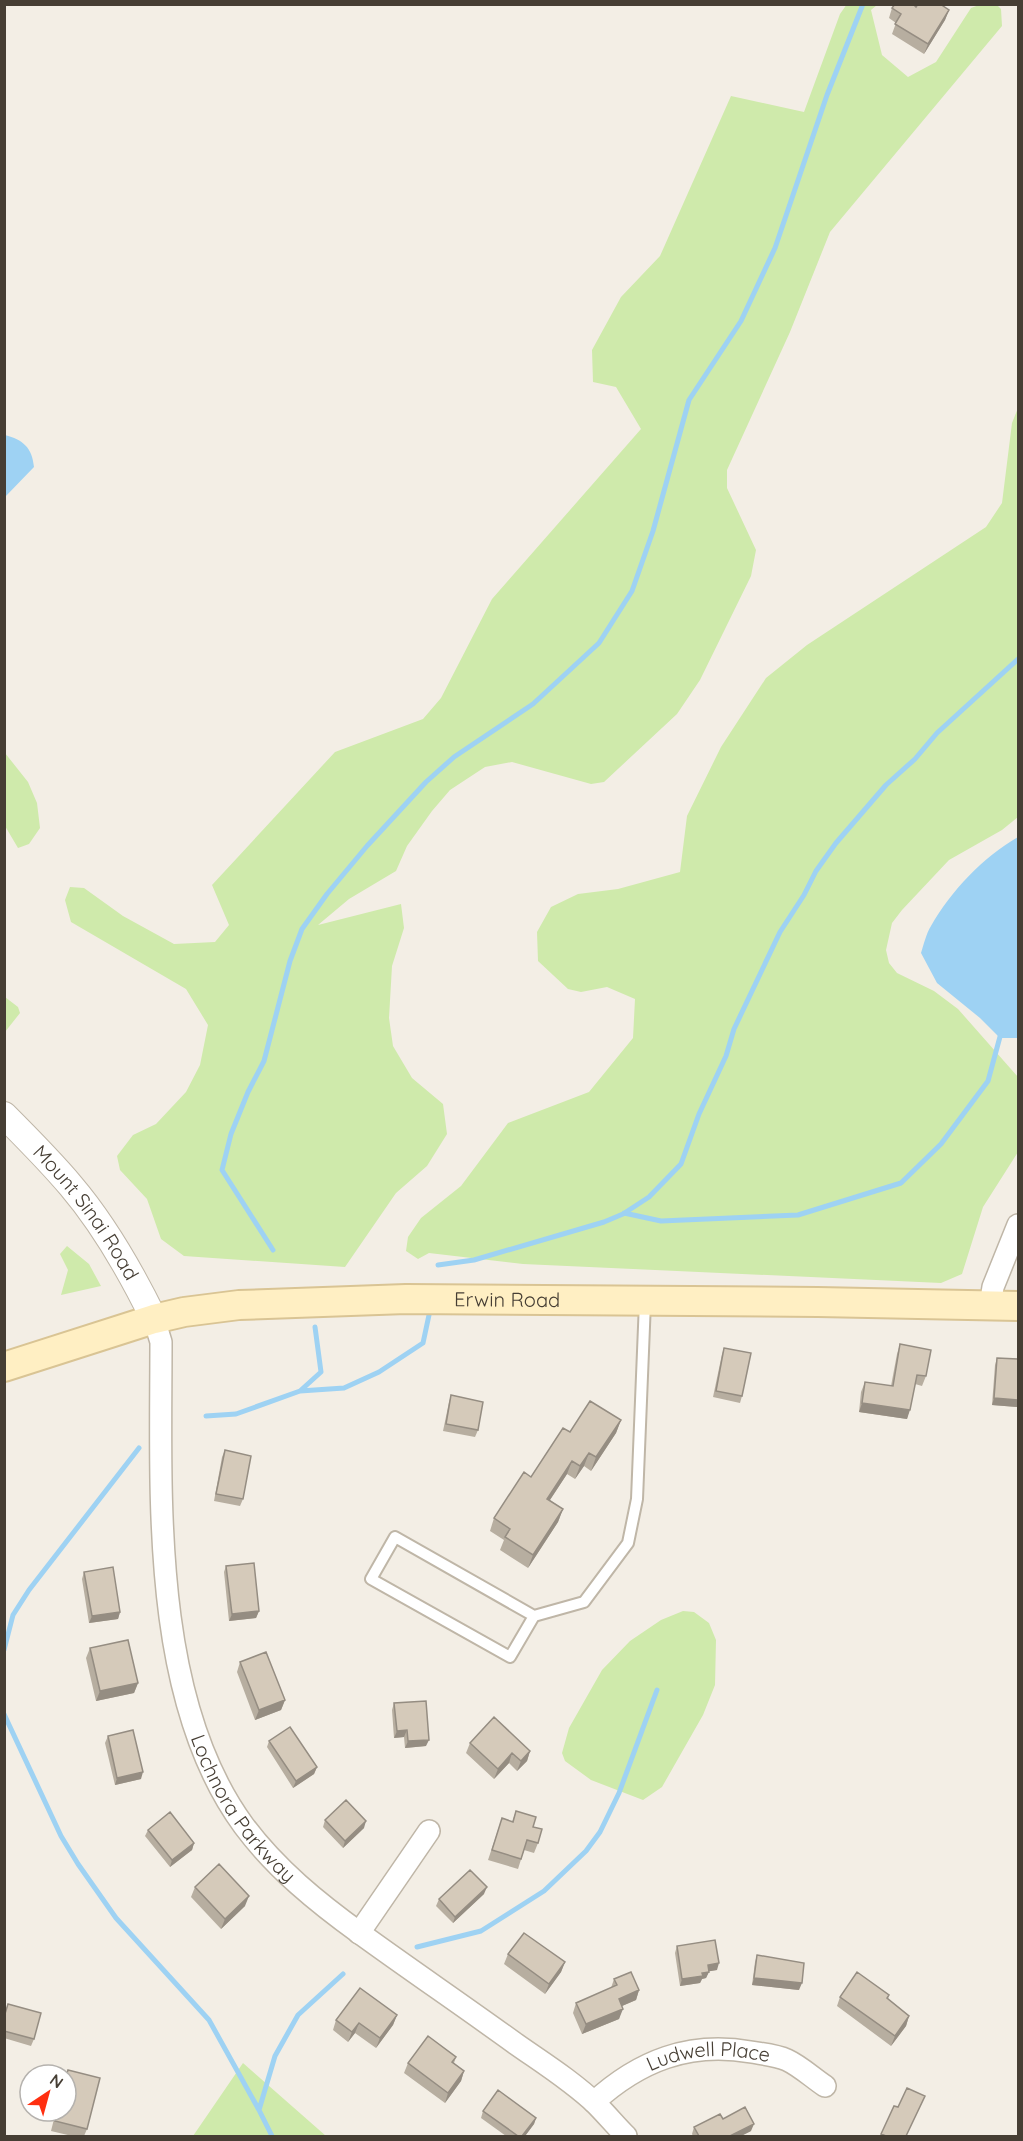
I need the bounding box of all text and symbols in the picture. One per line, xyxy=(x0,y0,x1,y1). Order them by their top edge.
street label: Mount Sinai Road xyxy=(28,1139,144,1284)
street label: Erwin Road xyxy=(454,1286,560,1312)
street label: Lochnora Parkway xyxy=(186,1731,301,1888)
street label: Ludwell Place xyxy=(642,2036,772,2076)
north arrow xyxy=(18,2063,78,2123)
text: N xyxy=(46,2069,67,2092)

